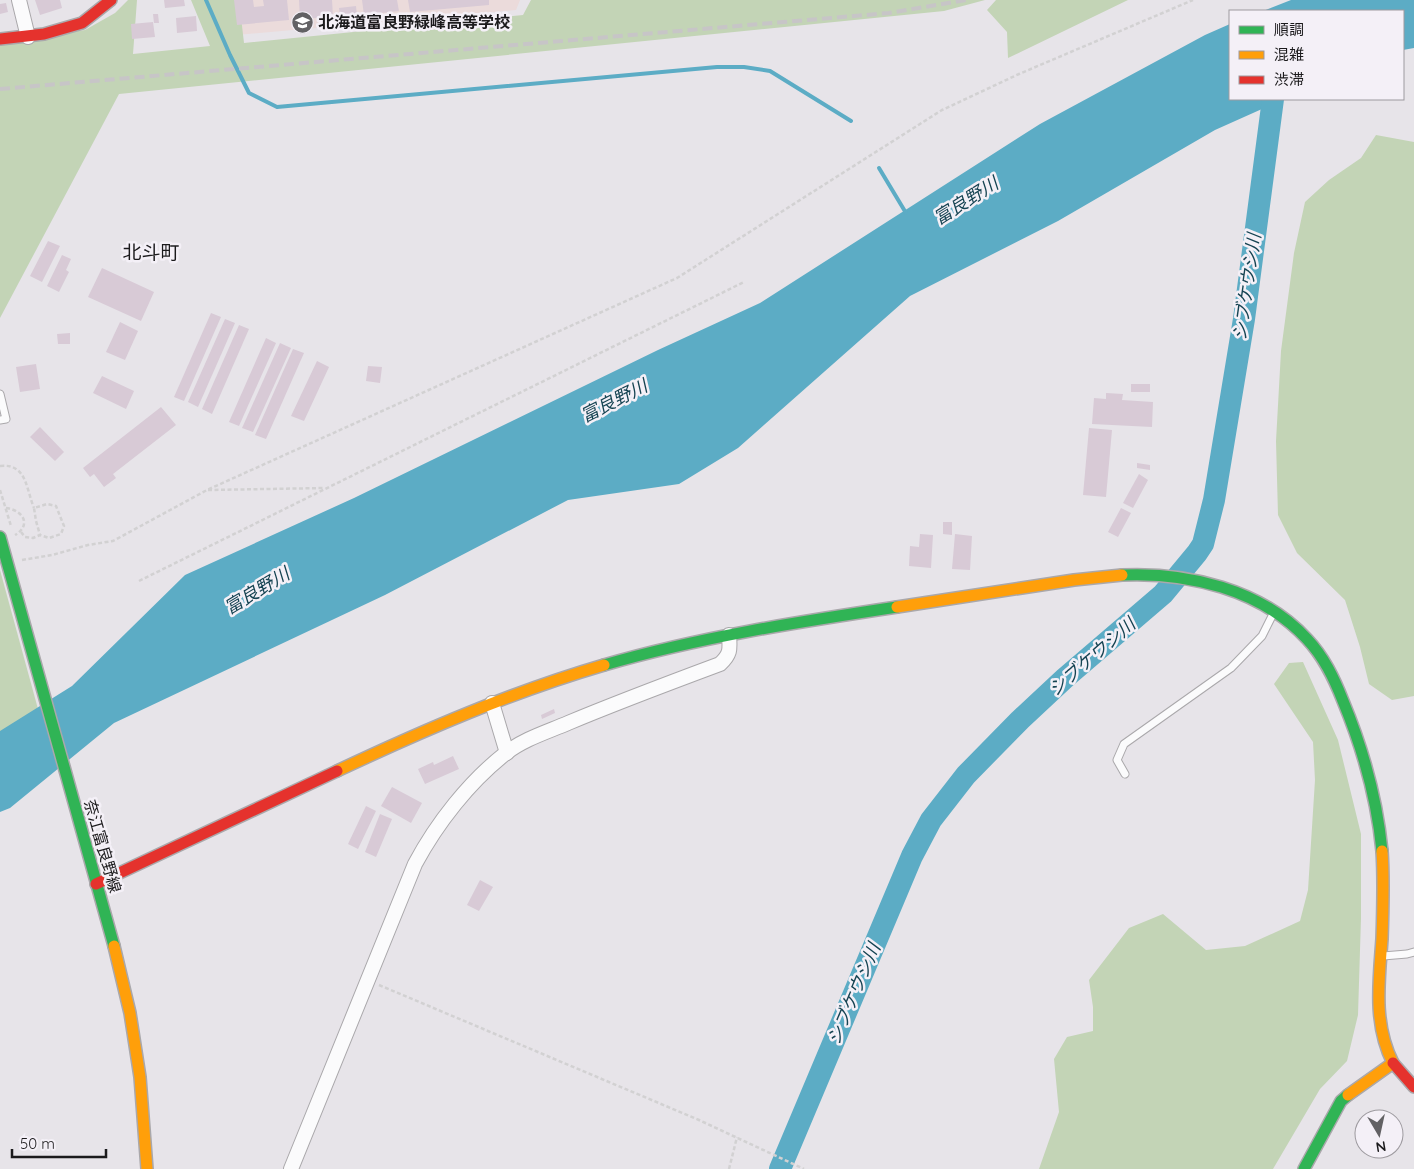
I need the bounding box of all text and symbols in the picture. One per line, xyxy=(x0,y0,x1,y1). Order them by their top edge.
school or university icon: 北海道富良野緑峰高等学校 xyxy=(290,10,314,34)
legend xyxy=(1229,10,1404,100)
place label: 北海道富良野緑峰高等学校 xyxy=(318,12,510,32)
text: 順調 xyxy=(1274,20,1304,39)
text: 混雑 xyxy=(1274,45,1304,64)
text: 渋滞 xyxy=(1274,70,1304,89)
water label: 富良野川 xyxy=(929,171,1004,229)
water label: シブケウシ川 xyxy=(1228,230,1266,342)
district label: 北斗町 xyxy=(122,240,180,264)
water label: 富良野川 xyxy=(576,373,653,427)
water label: 富良野川 xyxy=(220,561,295,619)
water label: シブケウシ川 xyxy=(1043,611,1141,701)
street label: 奈江富良野線 xyxy=(80,797,126,895)
water label: シブケウシ川 xyxy=(822,938,886,1048)
north arrow xyxy=(1354,1109,1404,1159)
scale bar xyxy=(12,1126,106,1158)
text: 50 m xyxy=(20,1134,55,1153)
text: N xyxy=(1375,1137,1388,1157)

